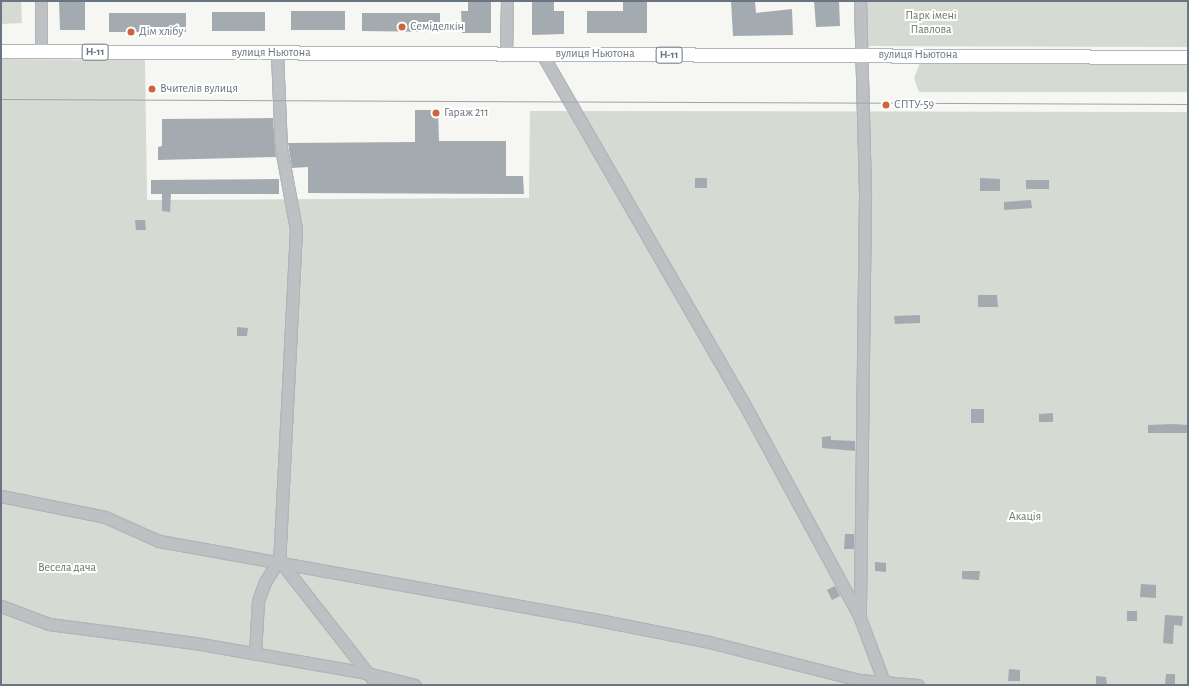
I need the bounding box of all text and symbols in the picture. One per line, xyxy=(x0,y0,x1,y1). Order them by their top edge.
park label: Парк імені Павлова xyxy=(905,9,957,37)
place label: Семіделкін xyxy=(410,20,464,34)
marker: Семіделкін xyxy=(397,22,407,32)
place label: Дім хлібу xyxy=(139,25,183,39)
marker: Дім хлібу xyxy=(126,27,136,37)
road number: Н-11 xyxy=(81,43,109,61)
street label: вулиця Ньютона xyxy=(231,46,311,60)
road number: Н-11 xyxy=(655,46,683,64)
street label: вулиця Ньютона xyxy=(555,47,635,61)
street label: вулиця Ньютона xyxy=(878,48,958,62)
place label: Вчителів вулиця xyxy=(160,82,238,96)
marker: Вчителів вулиця xyxy=(147,84,157,94)
place label: СПТУ-59 xyxy=(894,98,934,112)
marker: СПТУ-59 xyxy=(881,100,891,110)
place label: Гараж 211 xyxy=(444,106,489,120)
marker: Гараж 211 xyxy=(431,108,441,118)
park label: Акація xyxy=(1009,510,1041,524)
park label: Весела дача xyxy=(38,561,96,575)

